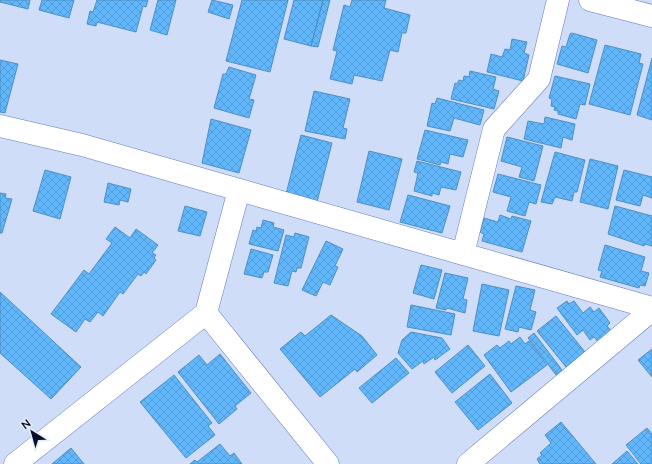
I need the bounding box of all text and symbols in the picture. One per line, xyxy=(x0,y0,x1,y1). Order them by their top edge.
north arrow xyxy=(12,412,52,452)
text: N xyxy=(18,416,34,433)

